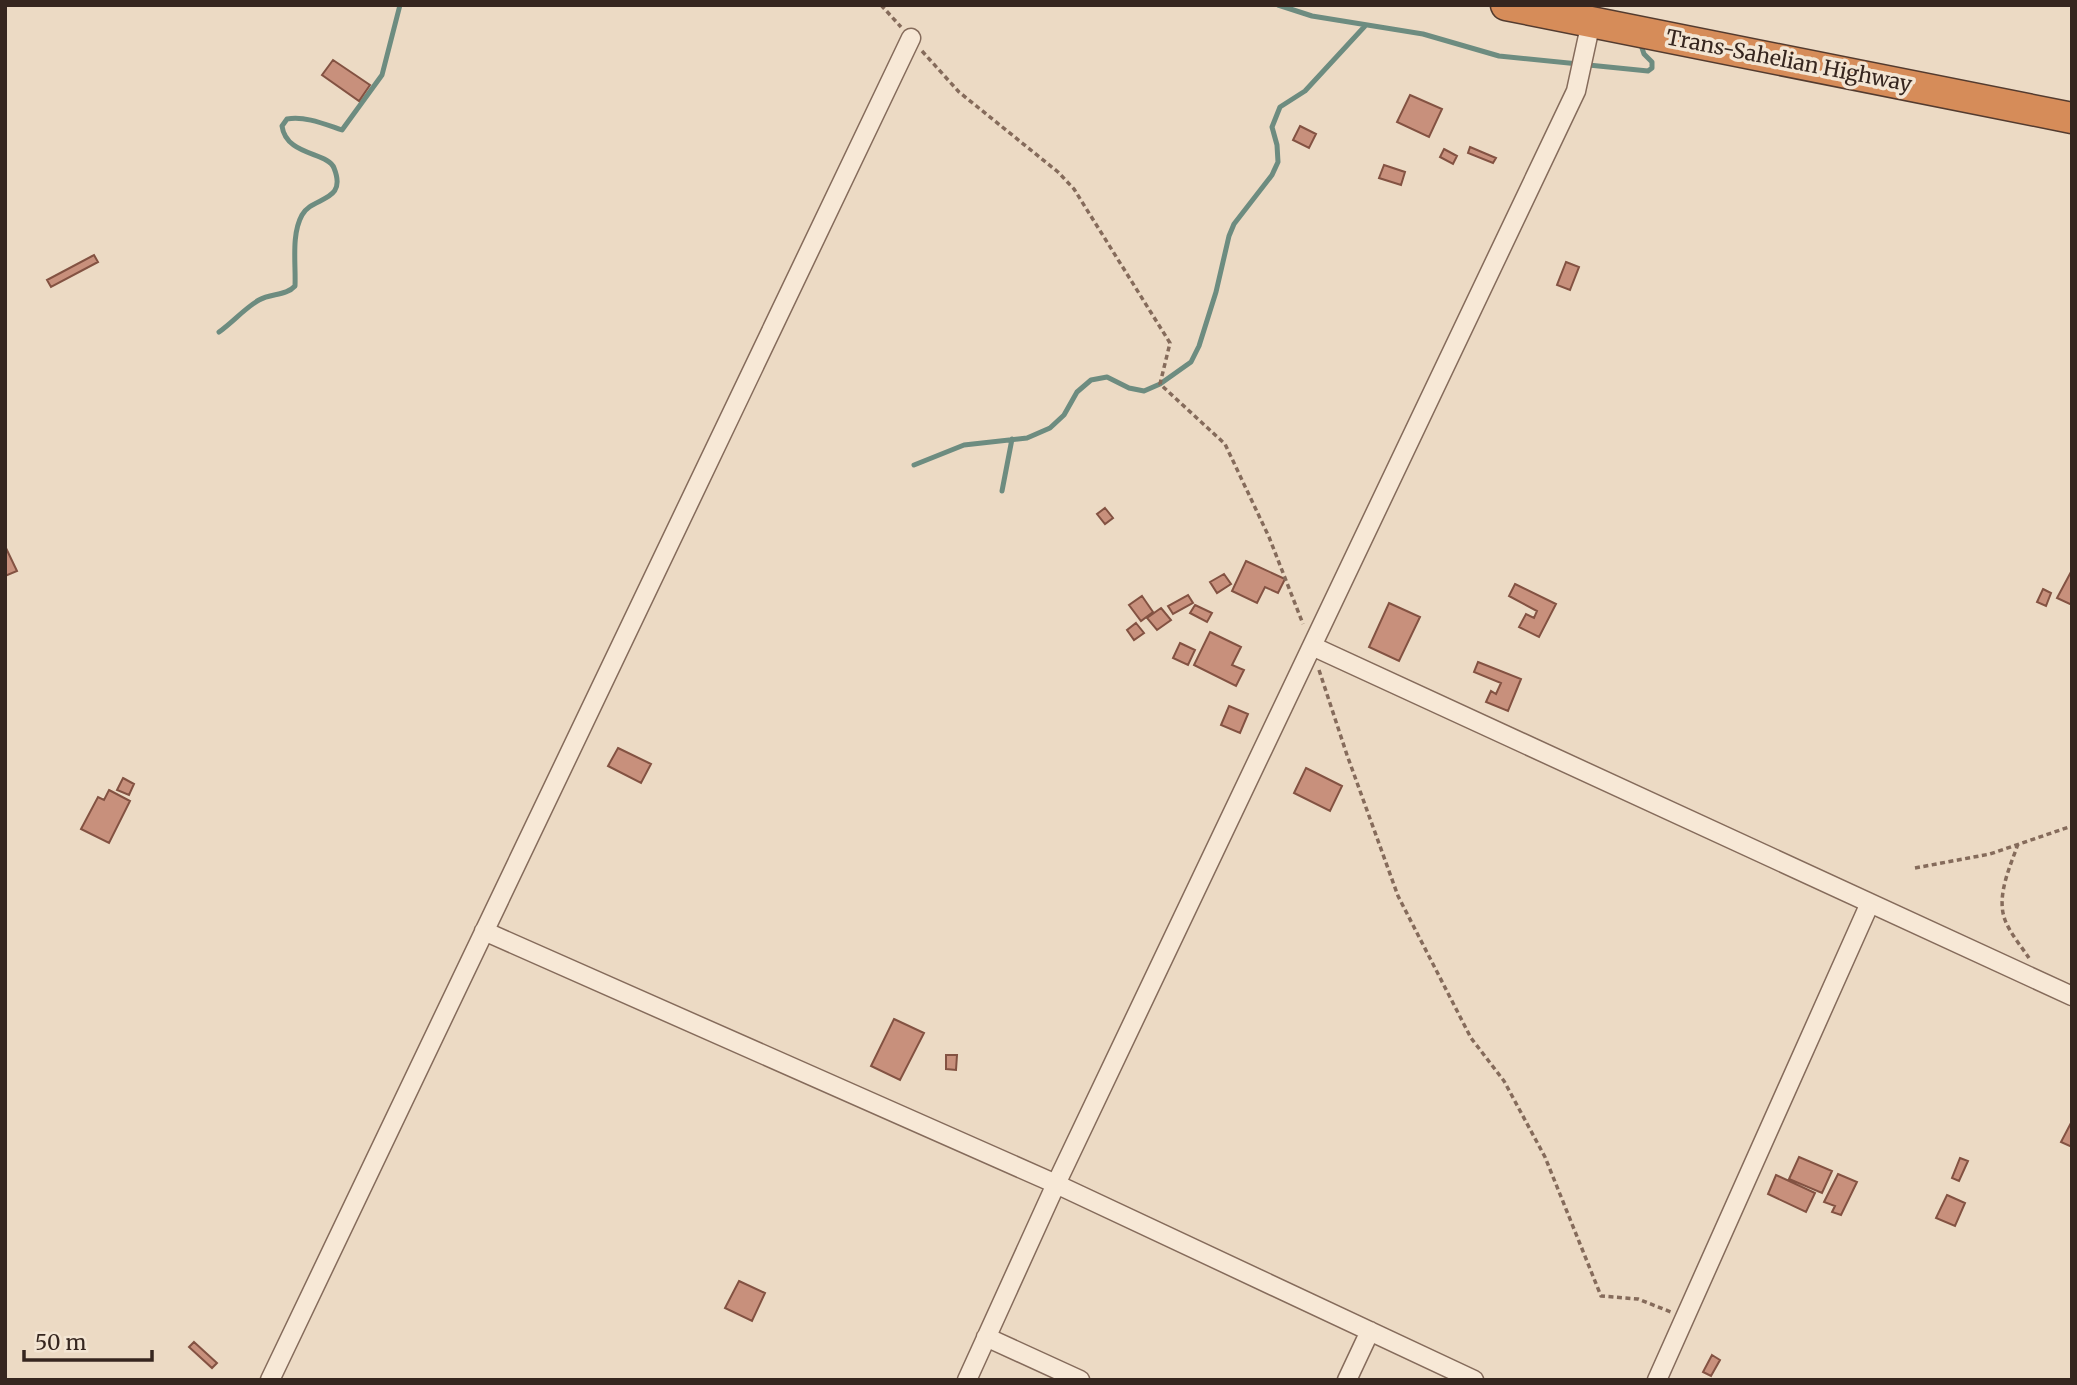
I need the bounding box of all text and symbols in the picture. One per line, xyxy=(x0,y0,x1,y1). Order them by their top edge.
street label: Trans-Sahelian Highway xyxy=(1664,23,1915,98)
scale bar xyxy=(24,1318,152,1362)
text: 50 m xyxy=(35,1329,86,1356)

